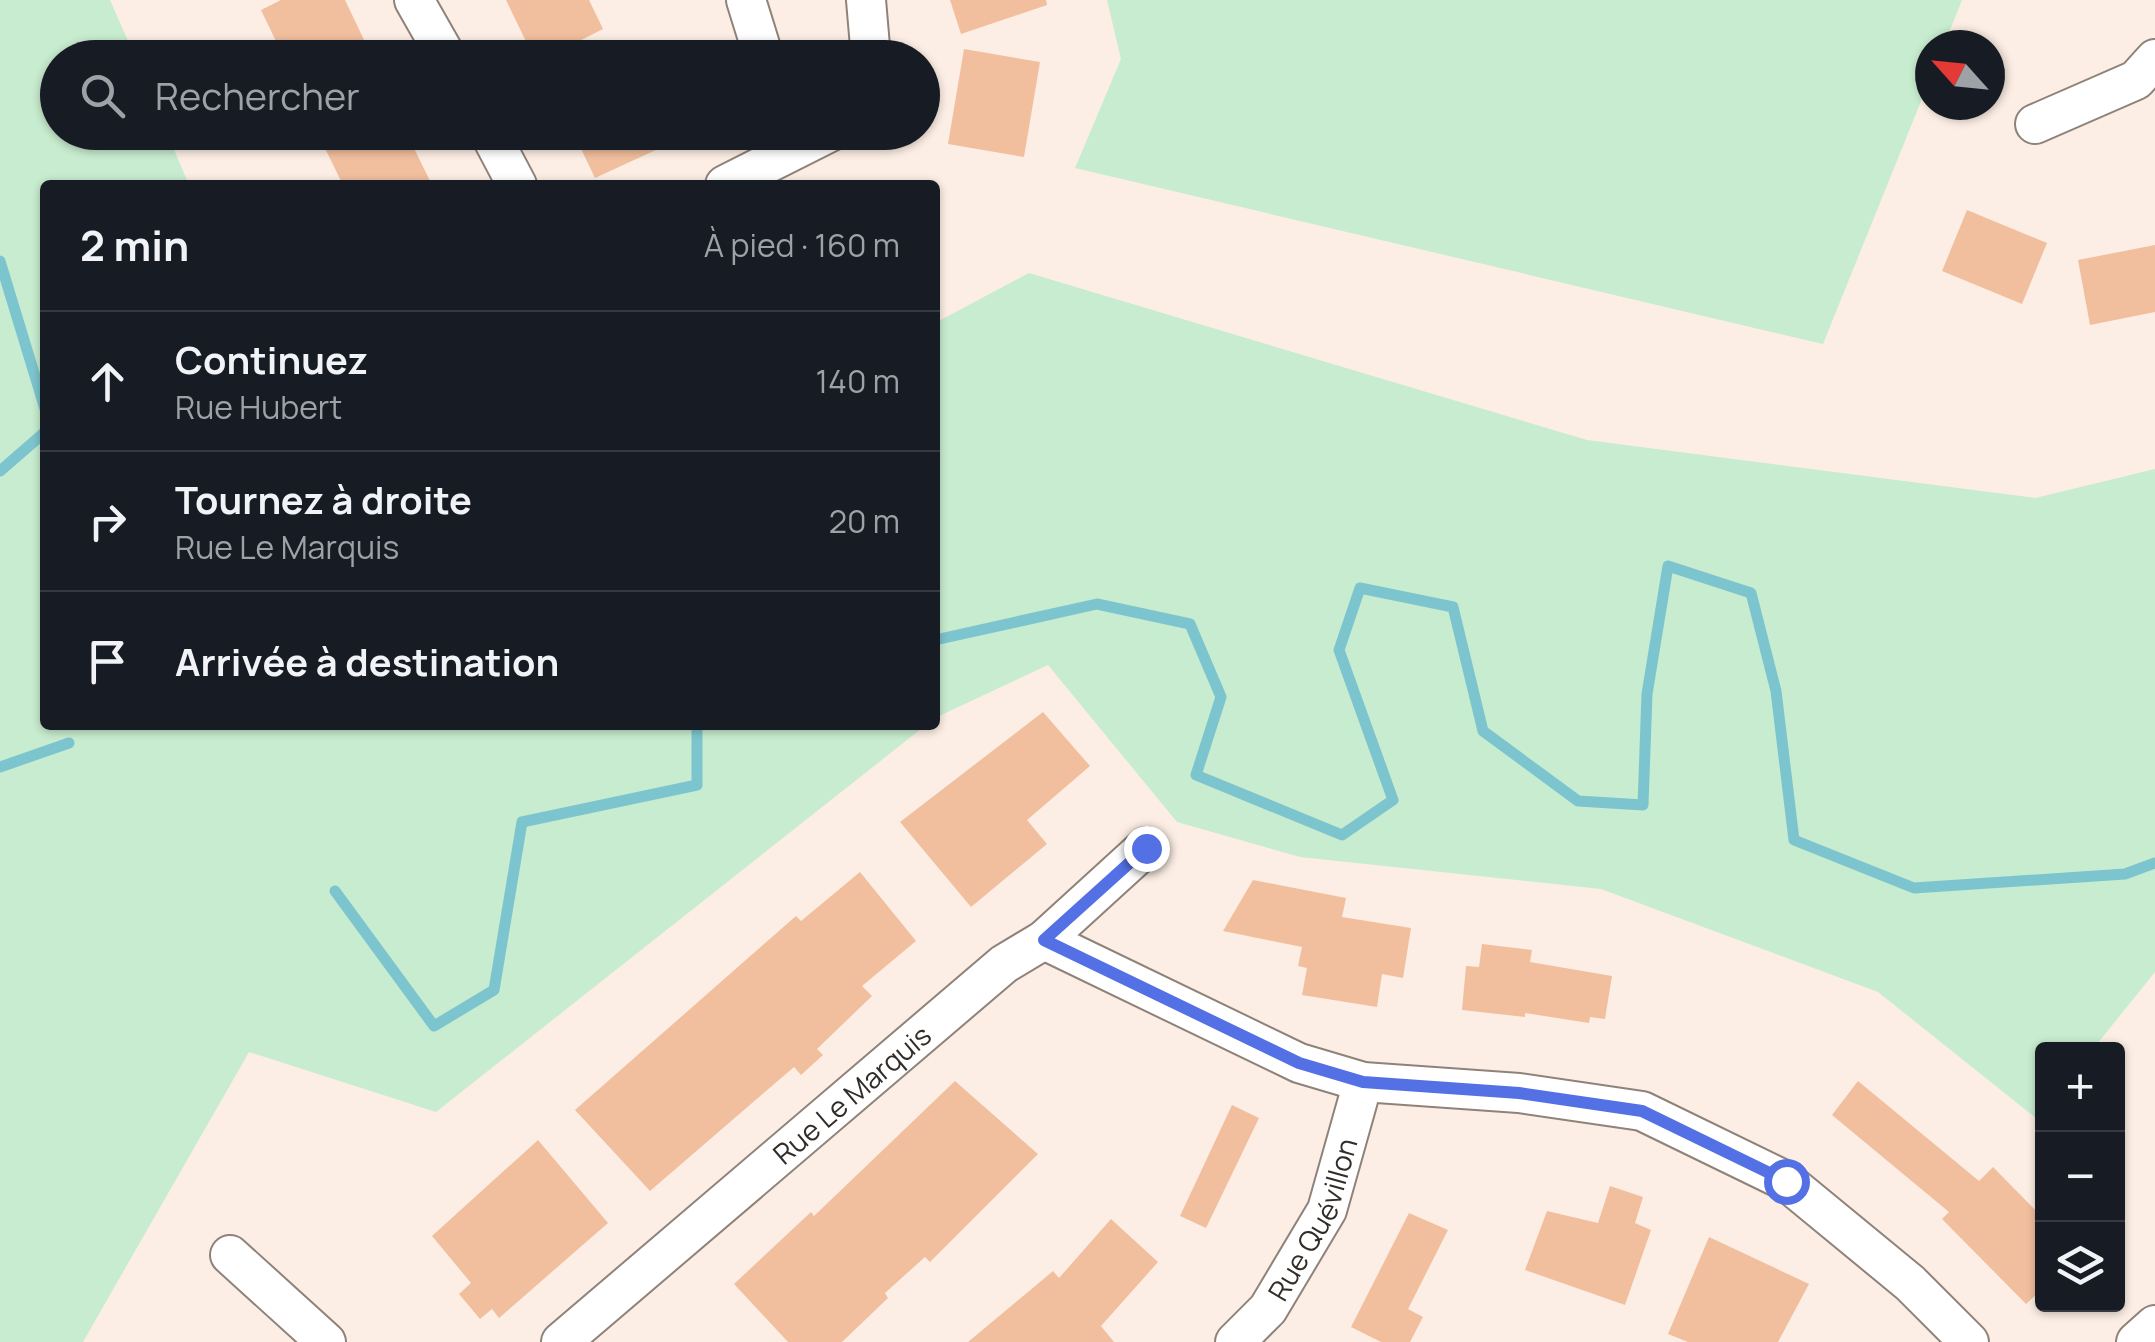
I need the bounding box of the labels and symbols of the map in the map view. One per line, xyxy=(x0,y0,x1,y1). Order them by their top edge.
north arrow xyxy=(1915,30,2005,120)
route end xyxy=(1124,826,1170,872)
street label: Rue Le Marquis xyxy=(765,1016,939,1172)
street label: Rue Quévillon xyxy=(1258,1134,1365,1307)
route start xyxy=(1764,1159,1810,1205)

